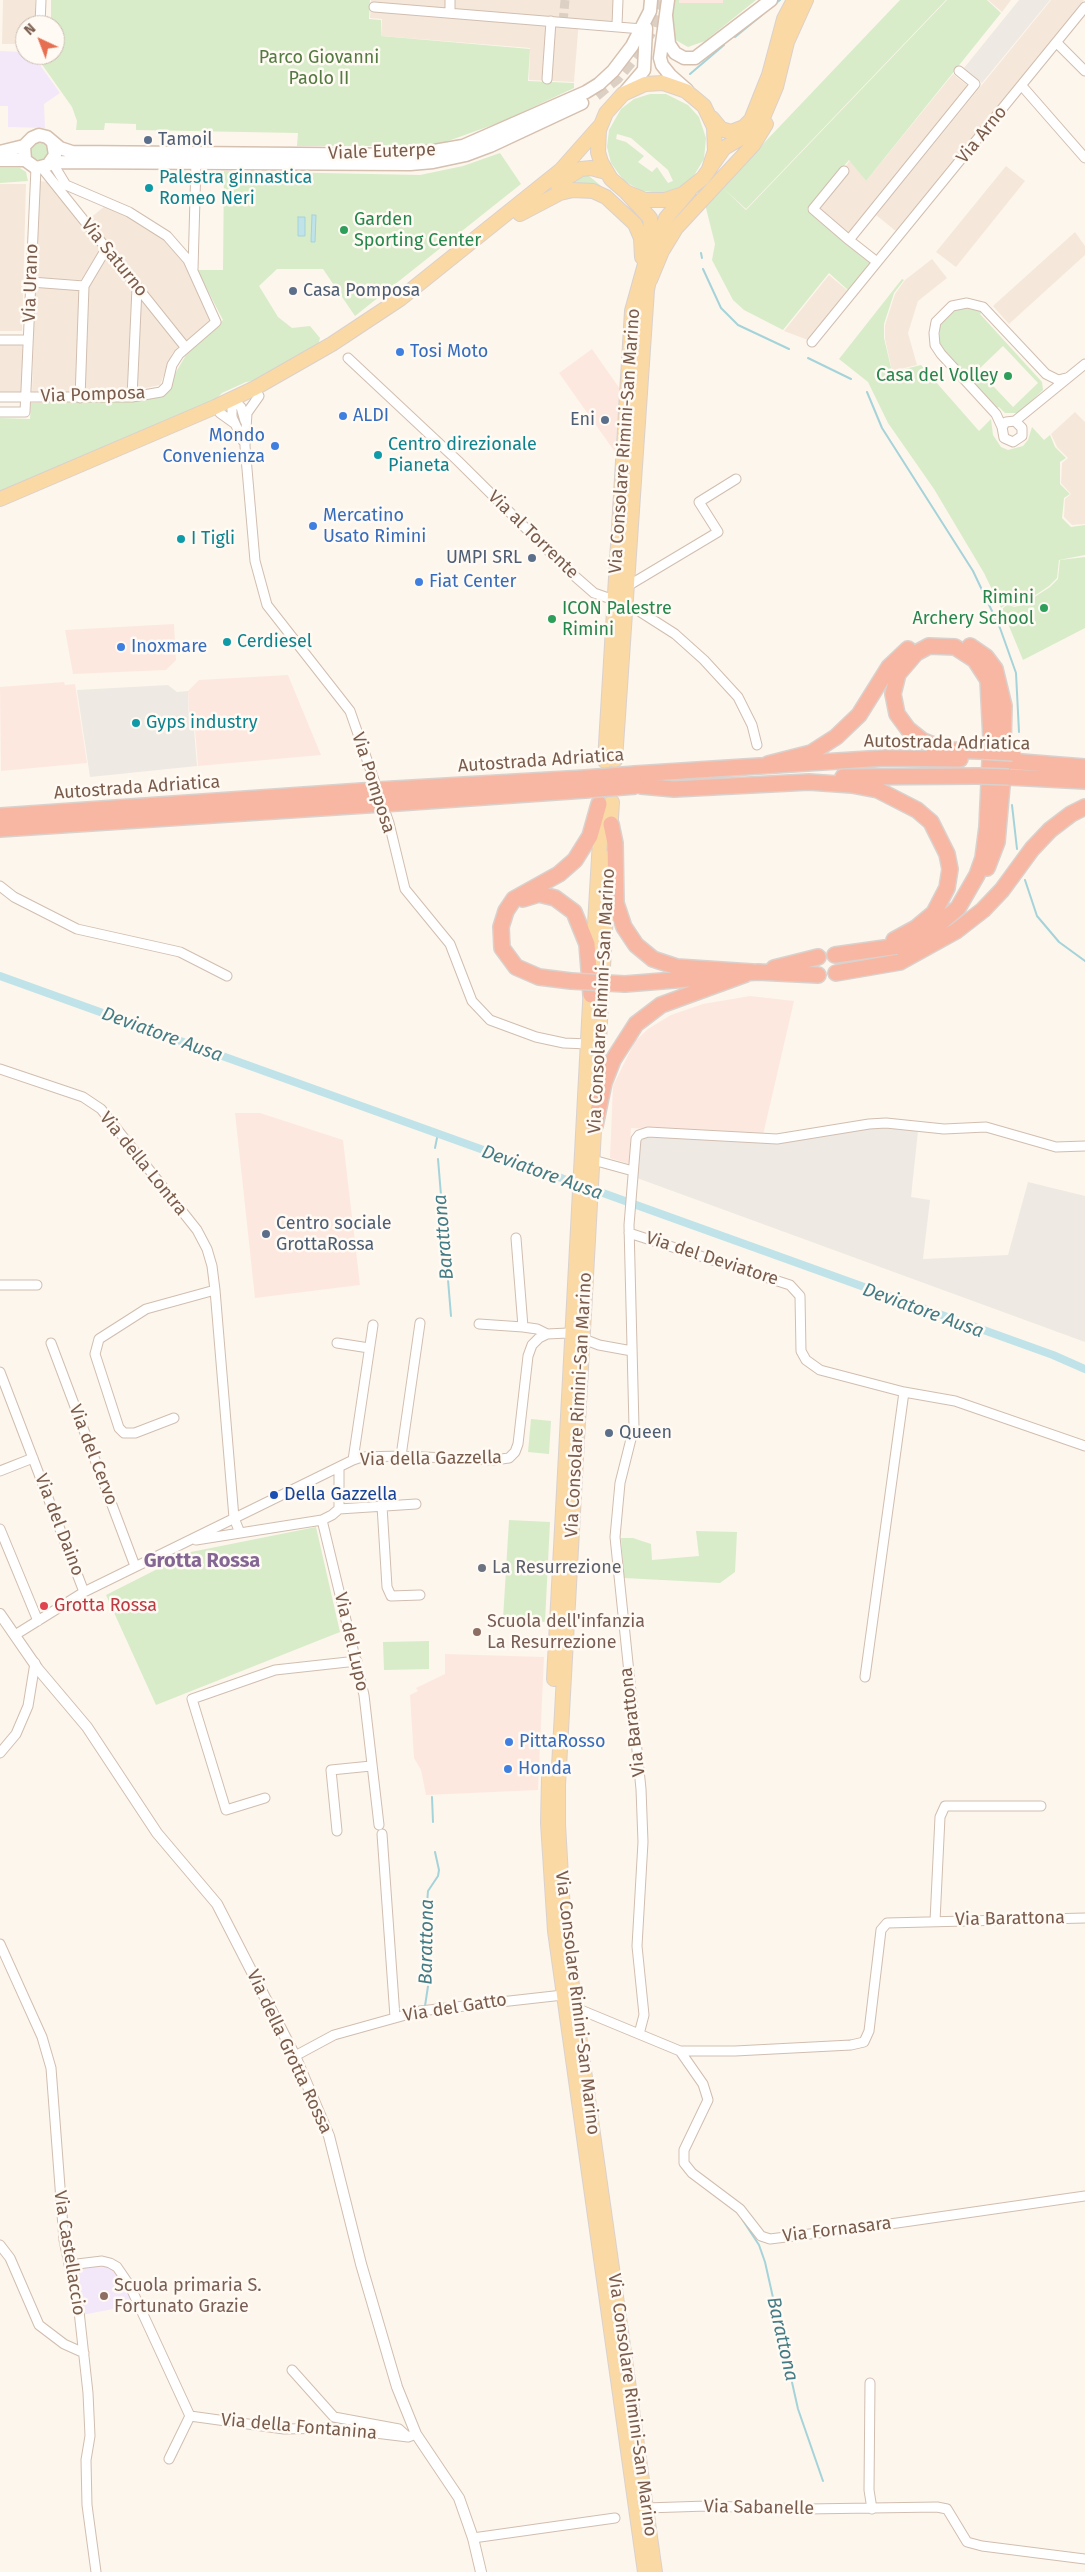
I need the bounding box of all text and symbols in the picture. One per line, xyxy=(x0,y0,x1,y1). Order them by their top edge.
north arrow xyxy=(15,15,65,65)
text: N xyxy=(21,20,39,39)
park label: Parco Giovanni Paolo II xyxy=(259,47,379,90)
street label: Via Arno xyxy=(952,102,1012,168)
place label: Tamoil xyxy=(158,129,212,151)
marker: Tamoil xyxy=(142,134,154,146)
street label: Viale Euterpe xyxy=(328,139,436,165)
place label: Palestra ginnastica Romeo Neri xyxy=(159,167,312,210)
marker: Palestra ginnastica Romeo Neri xyxy=(143,182,155,194)
place label: Garden Sporting Center xyxy=(354,209,481,252)
street label: Via Saturno xyxy=(76,215,152,301)
marker: Garden Sporting Center xyxy=(338,224,350,236)
street label: Via Urano xyxy=(19,243,43,323)
place label: Casa Pomposa xyxy=(303,280,420,302)
marker: Casa Pomposa xyxy=(287,285,299,297)
street label: Via Consolare Rimini-San Marino xyxy=(605,308,645,574)
place label: Tosi Moto xyxy=(410,341,488,363)
marker: Tosi Moto xyxy=(394,346,406,358)
place label: Casa del Volley xyxy=(876,365,998,387)
marker: Casa del Volley xyxy=(1002,370,1014,382)
street label: Via Pomposa xyxy=(40,382,146,408)
place label: ALDI xyxy=(353,405,389,427)
place label: Eni xyxy=(570,409,595,431)
marker: ALDI xyxy=(337,410,349,422)
marker: Eni xyxy=(599,414,611,426)
place label: Mondo Convenienza xyxy=(162,425,265,468)
place label: Centro direzionale Pianeta xyxy=(388,434,537,476)
marker: Mondo Convenienza xyxy=(269,440,281,452)
marker: Centro direzionale Pianeta xyxy=(372,449,384,461)
street label: Via al Torrente xyxy=(483,486,583,584)
place label: Mercatino Usato Rimini xyxy=(323,505,426,548)
marker: Mercatino Usato Rimini xyxy=(307,520,319,532)
place label: I Tigli xyxy=(191,528,235,550)
marker: I Tigli xyxy=(175,533,187,545)
place label: UMPI SRL xyxy=(446,547,522,569)
marker: UMPI SRL xyxy=(526,552,538,564)
place label: Fiat Center xyxy=(429,571,516,593)
marker: Fiat Center xyxy=(413,576,425,588)
place label: Rimini Archery School xyxy=(912,587,1034,630)
place label: ICON Palestre Rimini xyxy=(562,598,672,640)
marker: Rimini Archery School xyxy=(1038,602,1050,614)
marker: ICON Palestre Rimini xyxy=(546,613,558,625)
place label: Cerdiesel xyxy=(237,631,312,653)
place label: Inoxmare xyxy=(131,636,207,658)
marker: Cerdiesel xyxy=(221,636,233,648)
marker: Inoxmare xyxy=(115,641,127,653)
place label: Gyps industry xyxy=(146,712,258,734)
marker: Gyps industry xyxy=(130,717,142,729)
street label: Via Pomposa xyxy=(347,730,399,836)
street label: Autostrada Adriatica xyxy=(864,731,1030,755)
street label: Autostrada Adriatica xyxy=(457,744,625,778)
street label: Autostrada Adriatica xyxy=(53,771,221,805)
street label: Via Consolare Rimini-San Marino xyxy=(584,868,620,1134)
water label: Deviatore Ausa xyxy=(98,1003,226,1067)
street label: Via della Lontra xyxy=(95,1108,191,1220)
water label: Deviatore Ausa xyxy=(478,1141,606,1205)
water label: Barattona xyxy=(429,1193,459,1281)
place label: Centro sociale GrottaRossa xyxy=(276,1213,391,1256)
street label: Via del Deviatore xyxy=(643,1227,781,1291)
marker: Centro sociale GrottaRossa xyxy=(260,1228,272,1240)
street label: Via Consolare Rimini-San Marino xyxy=(561,1272,597,1538)
water label: Deviatore Ausa xyxy=(859,1279,987,1343)
street label: Via del Cervo xyxy=(64,1402,122,1508)
place label: Queen xyxy=(619,1422,672,1444)
marker: Queen xyxy=(603,1427,615,1439)
street label: Via della Gazzella xyxy=(360,1447,502,1471)
street label: Via del Daino xyxy=(30,1471,88,1579)
place label: Della Gazzella xyxy=(284,1484,397,1506)
marker: Della Gazzella xyxy=(268,1489,280,1501)
district label: Grotta Rossa xyxy=(144,1549,260,1573)
place label: La Resurrezione xyxy=(492,1557,622,1579)
marker: La Resurrezione xyxy=(476,1562,488,1574)
street label: Via del Lupo xyxy=(329,1591,373,1693)
place label: Grotta Rossa xyxy=(54,1595,157,1617)
marker: Grotta Rossa xyxy=(38,1600,50,1612)
place label: Scuola dell'infanzia La Resurrezione xyxy=(487,1611,645,1654)
marker: Scuola dell'infanzia La Resurrezione xyxy=(471,1626,483,1638)
street label: Via Barattona xyxy=(616,1666,650,1778)
place label: PittaRosso xyxy=(519,1731,605,1753)
marker: PittaRosso xyxy=(503,1736,515,1748)
place label: Honda xyxy=(518,1758,572,1780)
marker: Honda xyxy=(502,1763,514,1775)
street label: Via Consolare Rimini-San Marino xyxy=(550,1870,604,2136)
water label: Barattona xyxy=(415,1899,439,1985)
street label: Via Barattona xyxy=(955,1907,1065,1931)
street label: Via della Grotta Rossa xyxy=(242,1967,336,2137)
street label: Via del Gatto xyxy=(402,1989,508,2027)
street label: Via Castellaccio xyxy=(48,2189,90,2317)
street label: Via Fornasara xyxy=(781,2213,893,2247)
street label: Via Consolare Rimini-San Marino xyxy=(603,2272,661,2538)
place label: Scuola primaria S. Fortunato Grazie xyxy=(114,2275,262,2318)
marker: Scuola primaria S. Fortunato Grazie xyxy=(98,2290,110,2302)
water label: Barattona xyxy=(761,2295,803,2383)
street label: Via della Fontanina xyxy=(220,2409,378,2445)
street label: Via Sabanelle xyxy=(704,2496,814,2520)

